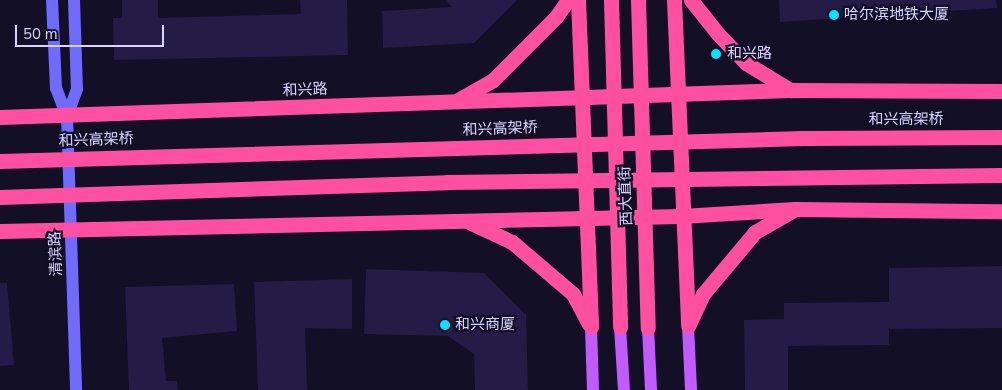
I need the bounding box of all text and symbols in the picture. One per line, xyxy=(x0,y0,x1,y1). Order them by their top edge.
place label: 哈尔滨地铁大厦 xyxy=(844,6,949,24)
marker: 哈尔滨地铁大厦 xyxy=(828,9,840,21)
scale bar xyxy=(18,15,166,47)
text: 50 m xyxy=(23,24,58,44)
place label: 和兴路 xyxy=(727,45,772,63)
marker: 和兴路 xyxy=(709,47,723,61)
street label: 和兴路 xyxy=(282,80,328,100)
street label: 和兴高架桥 xyxy=(869,111,943,129)
street label: 和兴高架桥 xyxy=(462,119,538,139)
street label: 和兴高架桥 xyxy=(58,130,134,150)
street label: 西大直街 xyxy=(616,166,636,226)
street label: 清滨路 xyxy=(46,231,66,277)
place label: 和兴商厦 xyxy=(455,316,515,334)
marker: 和兴商厦 xyxy=(439,319,451,331)

